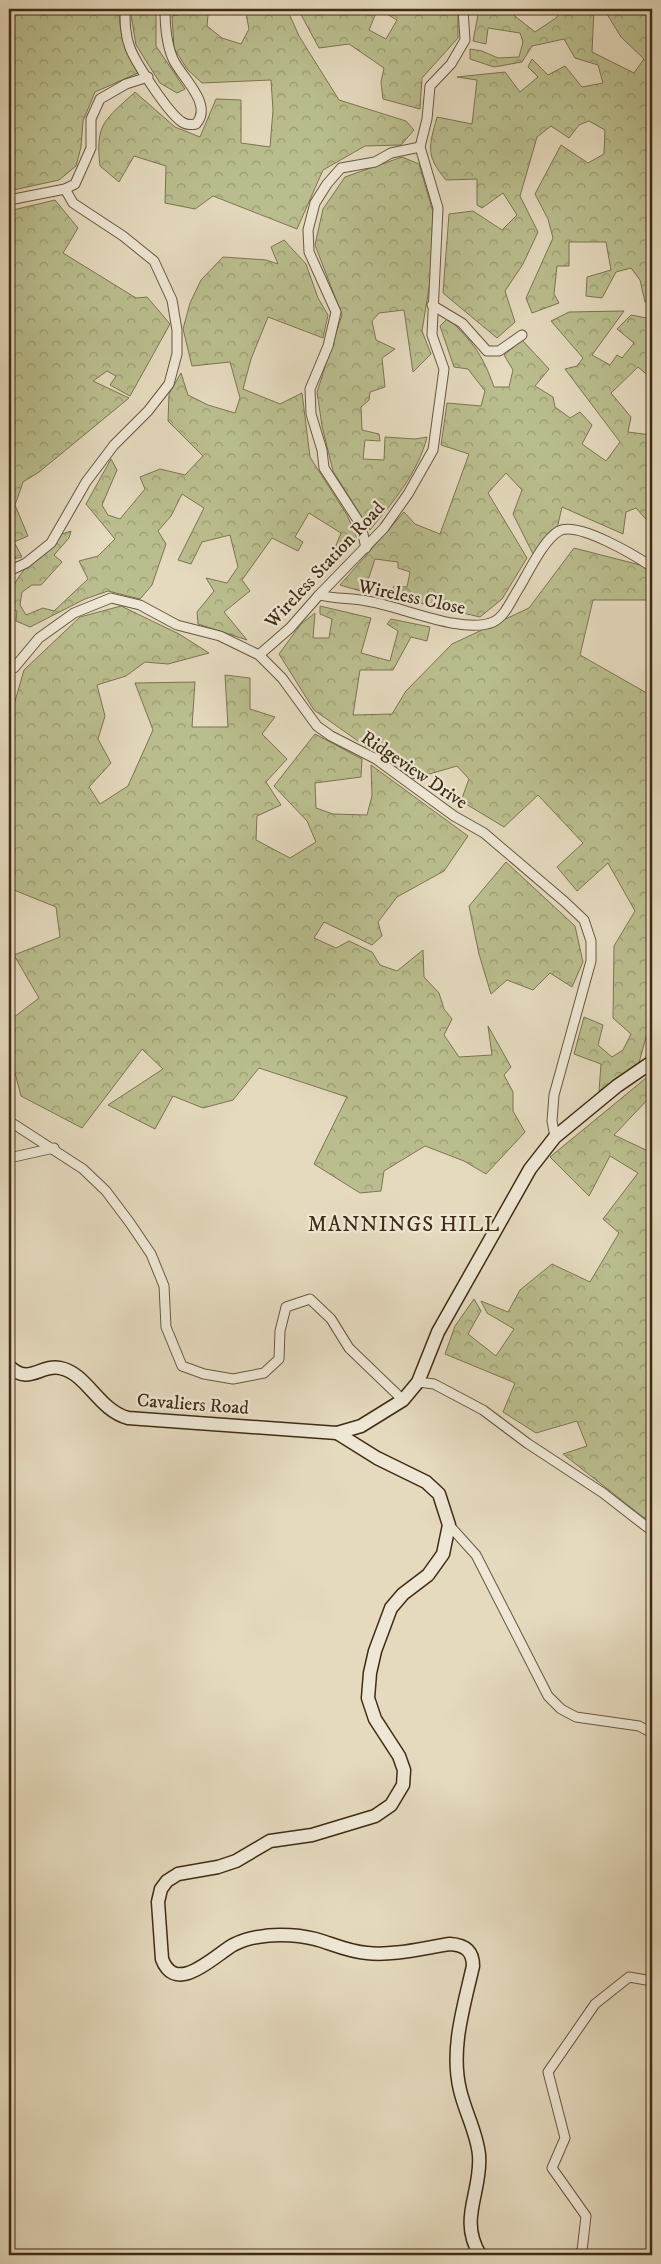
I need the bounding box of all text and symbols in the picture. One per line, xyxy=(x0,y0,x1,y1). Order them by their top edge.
street label: Wireless Station Road xyxy=(260,496,390,634)
street label: Wireless Close xyxy=(355,575,468,620)
street label: Ridgeview Drive xyxy=(356,726,472,814)
district label: MANNINGS HILL xyxy=(308,1212,500,1238)
street label: Cavaliers Road xyxy=(136,1389,250,1420)

